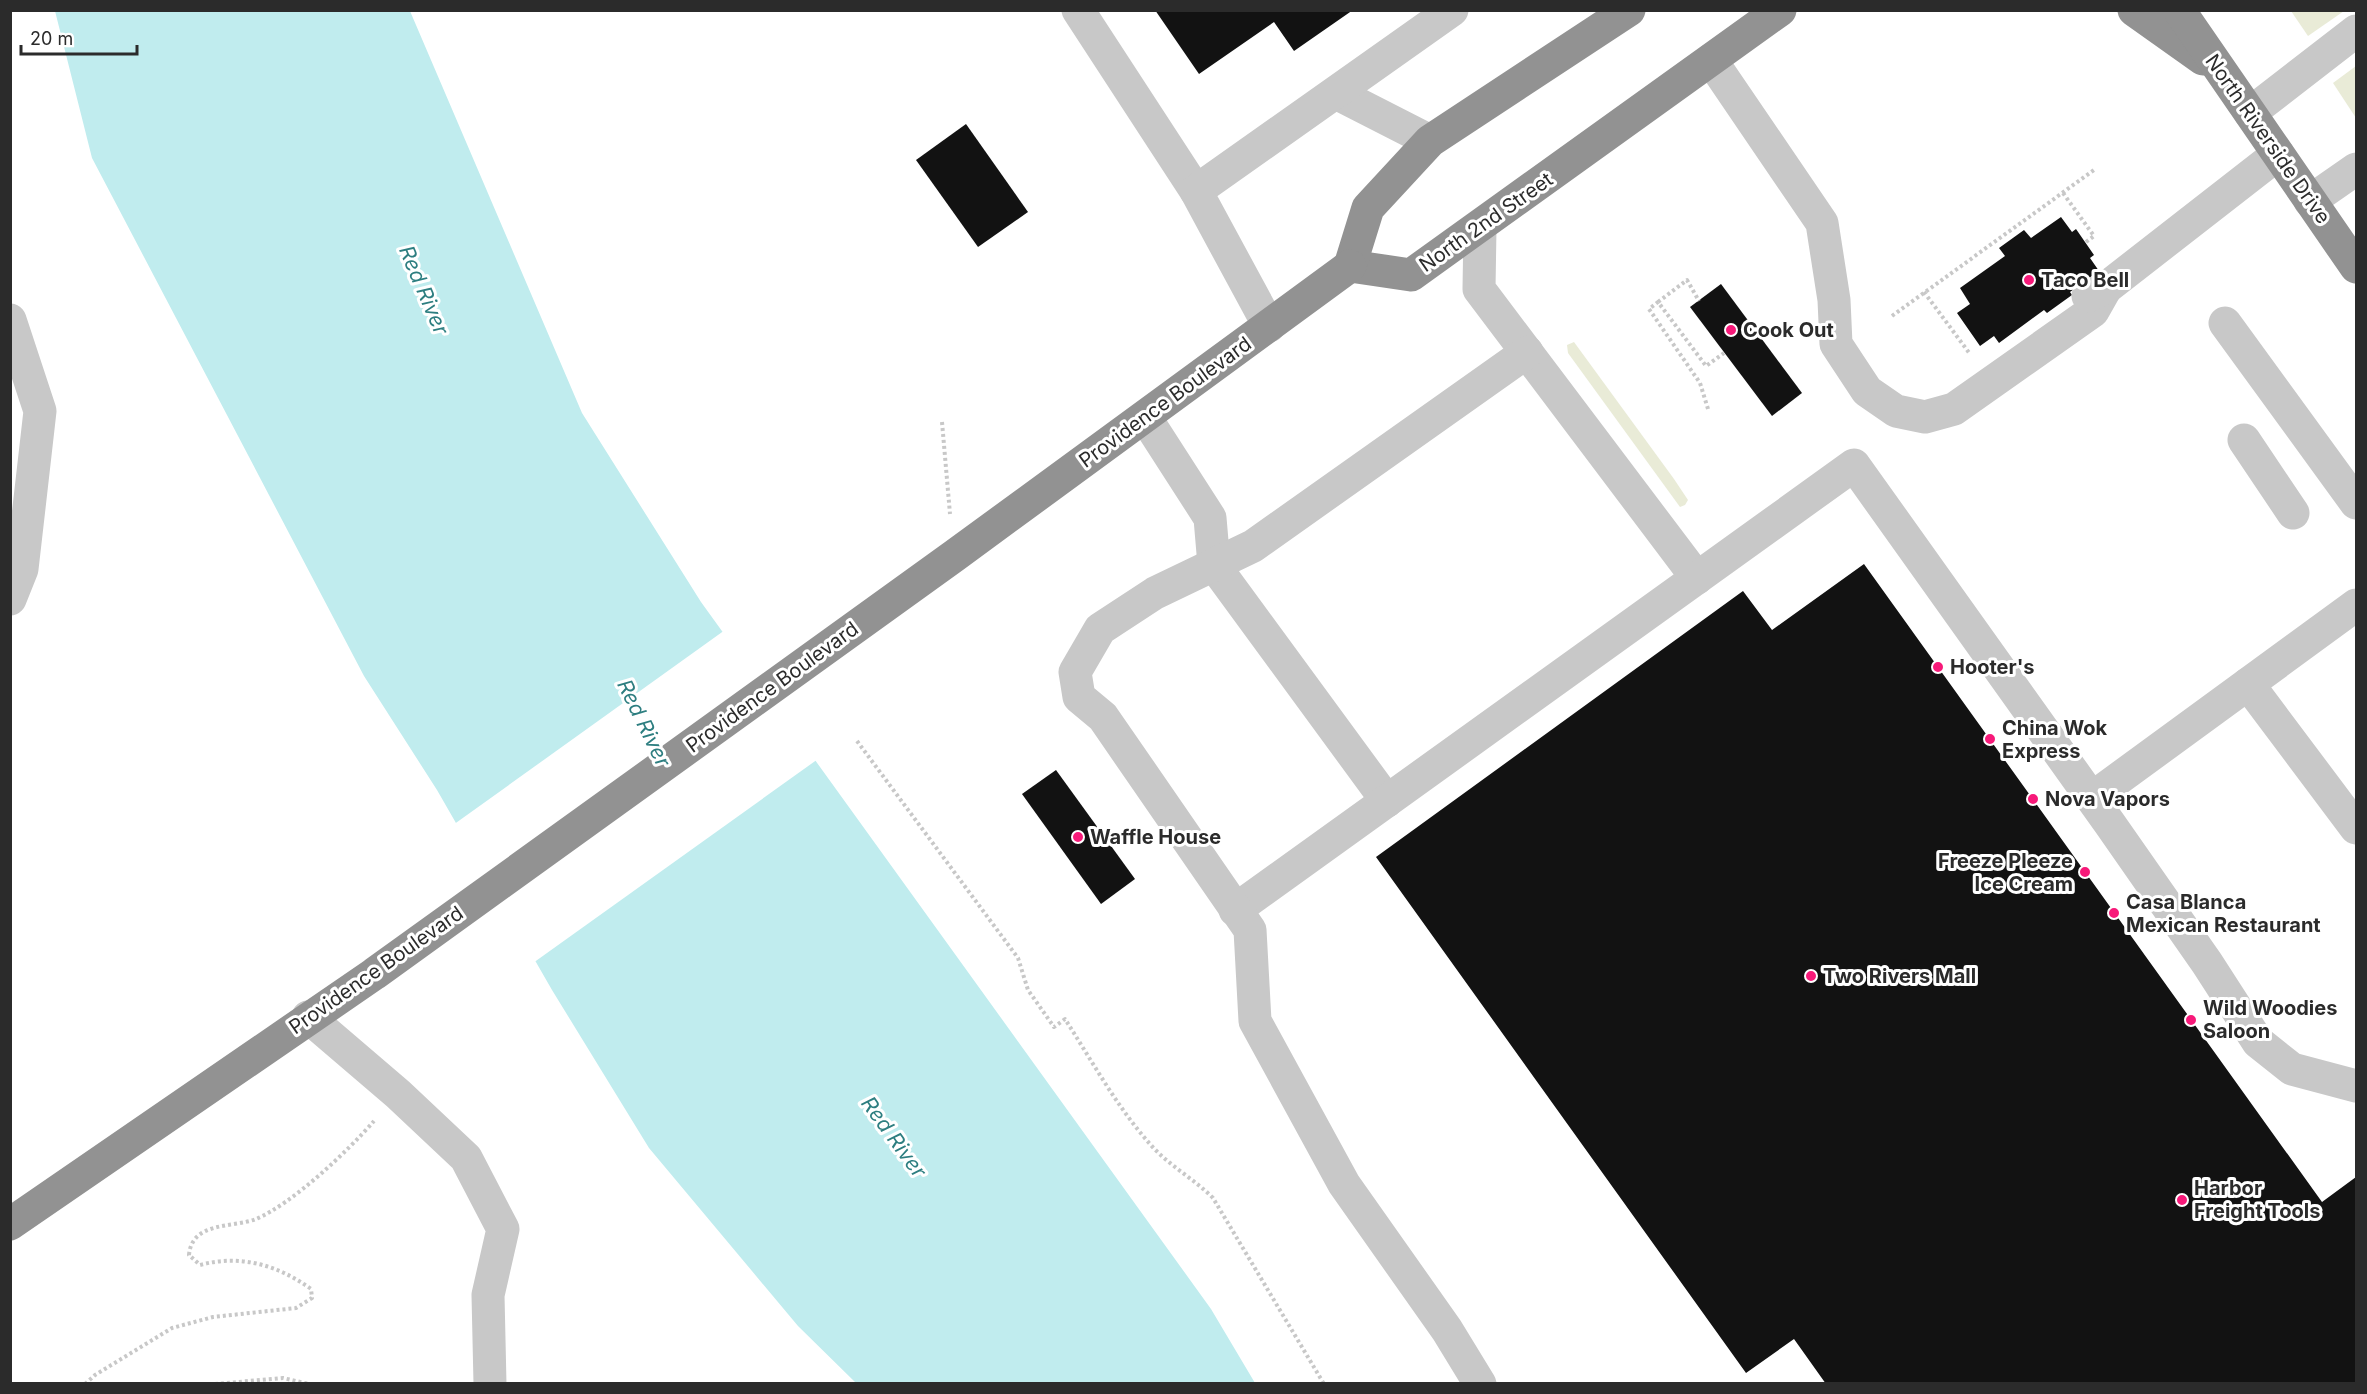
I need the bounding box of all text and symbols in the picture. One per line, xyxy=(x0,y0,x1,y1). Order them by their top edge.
scale bar xyxy=(21,18,136,56)
text: 20 m xyxy=(30,28,73,49)
street label: North Riverside Drive xyxy=(2200,50,2336,228)
street label: North 2nd Street xyxy=(1415,167,1558,277)
water label: Red River xyxy=(394,242,454,339)
place label: Taco Bell xyxy=(2041,268,2129,292)
marker: Taco Bell xyxy=(2022,273,2036,287)
place label: Cook Out xyxy=(1743,318,1834,342)
marker: Cook Out xyxy=(1724,323,1738,337)
street label: Providence Boulevard xyxy=(1074,331,1256,473)
street label: Providence Boulevard xyxy=(681,616,863,758)
place label: Hooter's xyxy=(1950,655,2034,679)
marker: Hooter's xyxy=(1931,660,1945,674)
water label: Red River xyxy=(612,675,676,772)
place label: China Wok Express xyxy=(2002,716,2107,763)
marker: China Wok Express xyxy=(1983,732,1997,746)
place label: Nova Vapors xyxy=(2045,787,2170,811)
marker: Nova Vapors xyxy=(2026,792,2040,806)
place label: Waffle House xyxy=(1090,825,1221,849)
marker: Waffle House xyxy=(1071,830,1085,844)
place label: Freeze Pleeze Ice Cream xyxy=(1938,849,2073,896)
marker: Freeze Pleeze Ice Cream xyxy=(2078,865,2092,879)
place label: Casa Blanca Mexican Restaurant xyxy=(2126,890,2321,937)
street label: Providence Boulevard xyxy=(284,901,468,1039)
marker: Casa Blanca Mexican Restaurant xyxy=(2107,906,2121,920)
place label: Two Rivers Mall xyxy=(1823,964,1976,988)
marker: Two Rivers Mall xyxy=(1804,969,1818,983)
place label: Wild Woodies Saloon xyxy=(2203,996,2337,1043)
marker: Wild Woodies Saloon xyxy=(2184,1013,2198,1027)
water label: Red River xyxy=(856,1092,932,1183)
place label: Harbor Freight Tools xyxy=(2194,1176,2320,1223)
marker: Harbor Freight Tools xyxy=(2175,1193,2189,1207)

